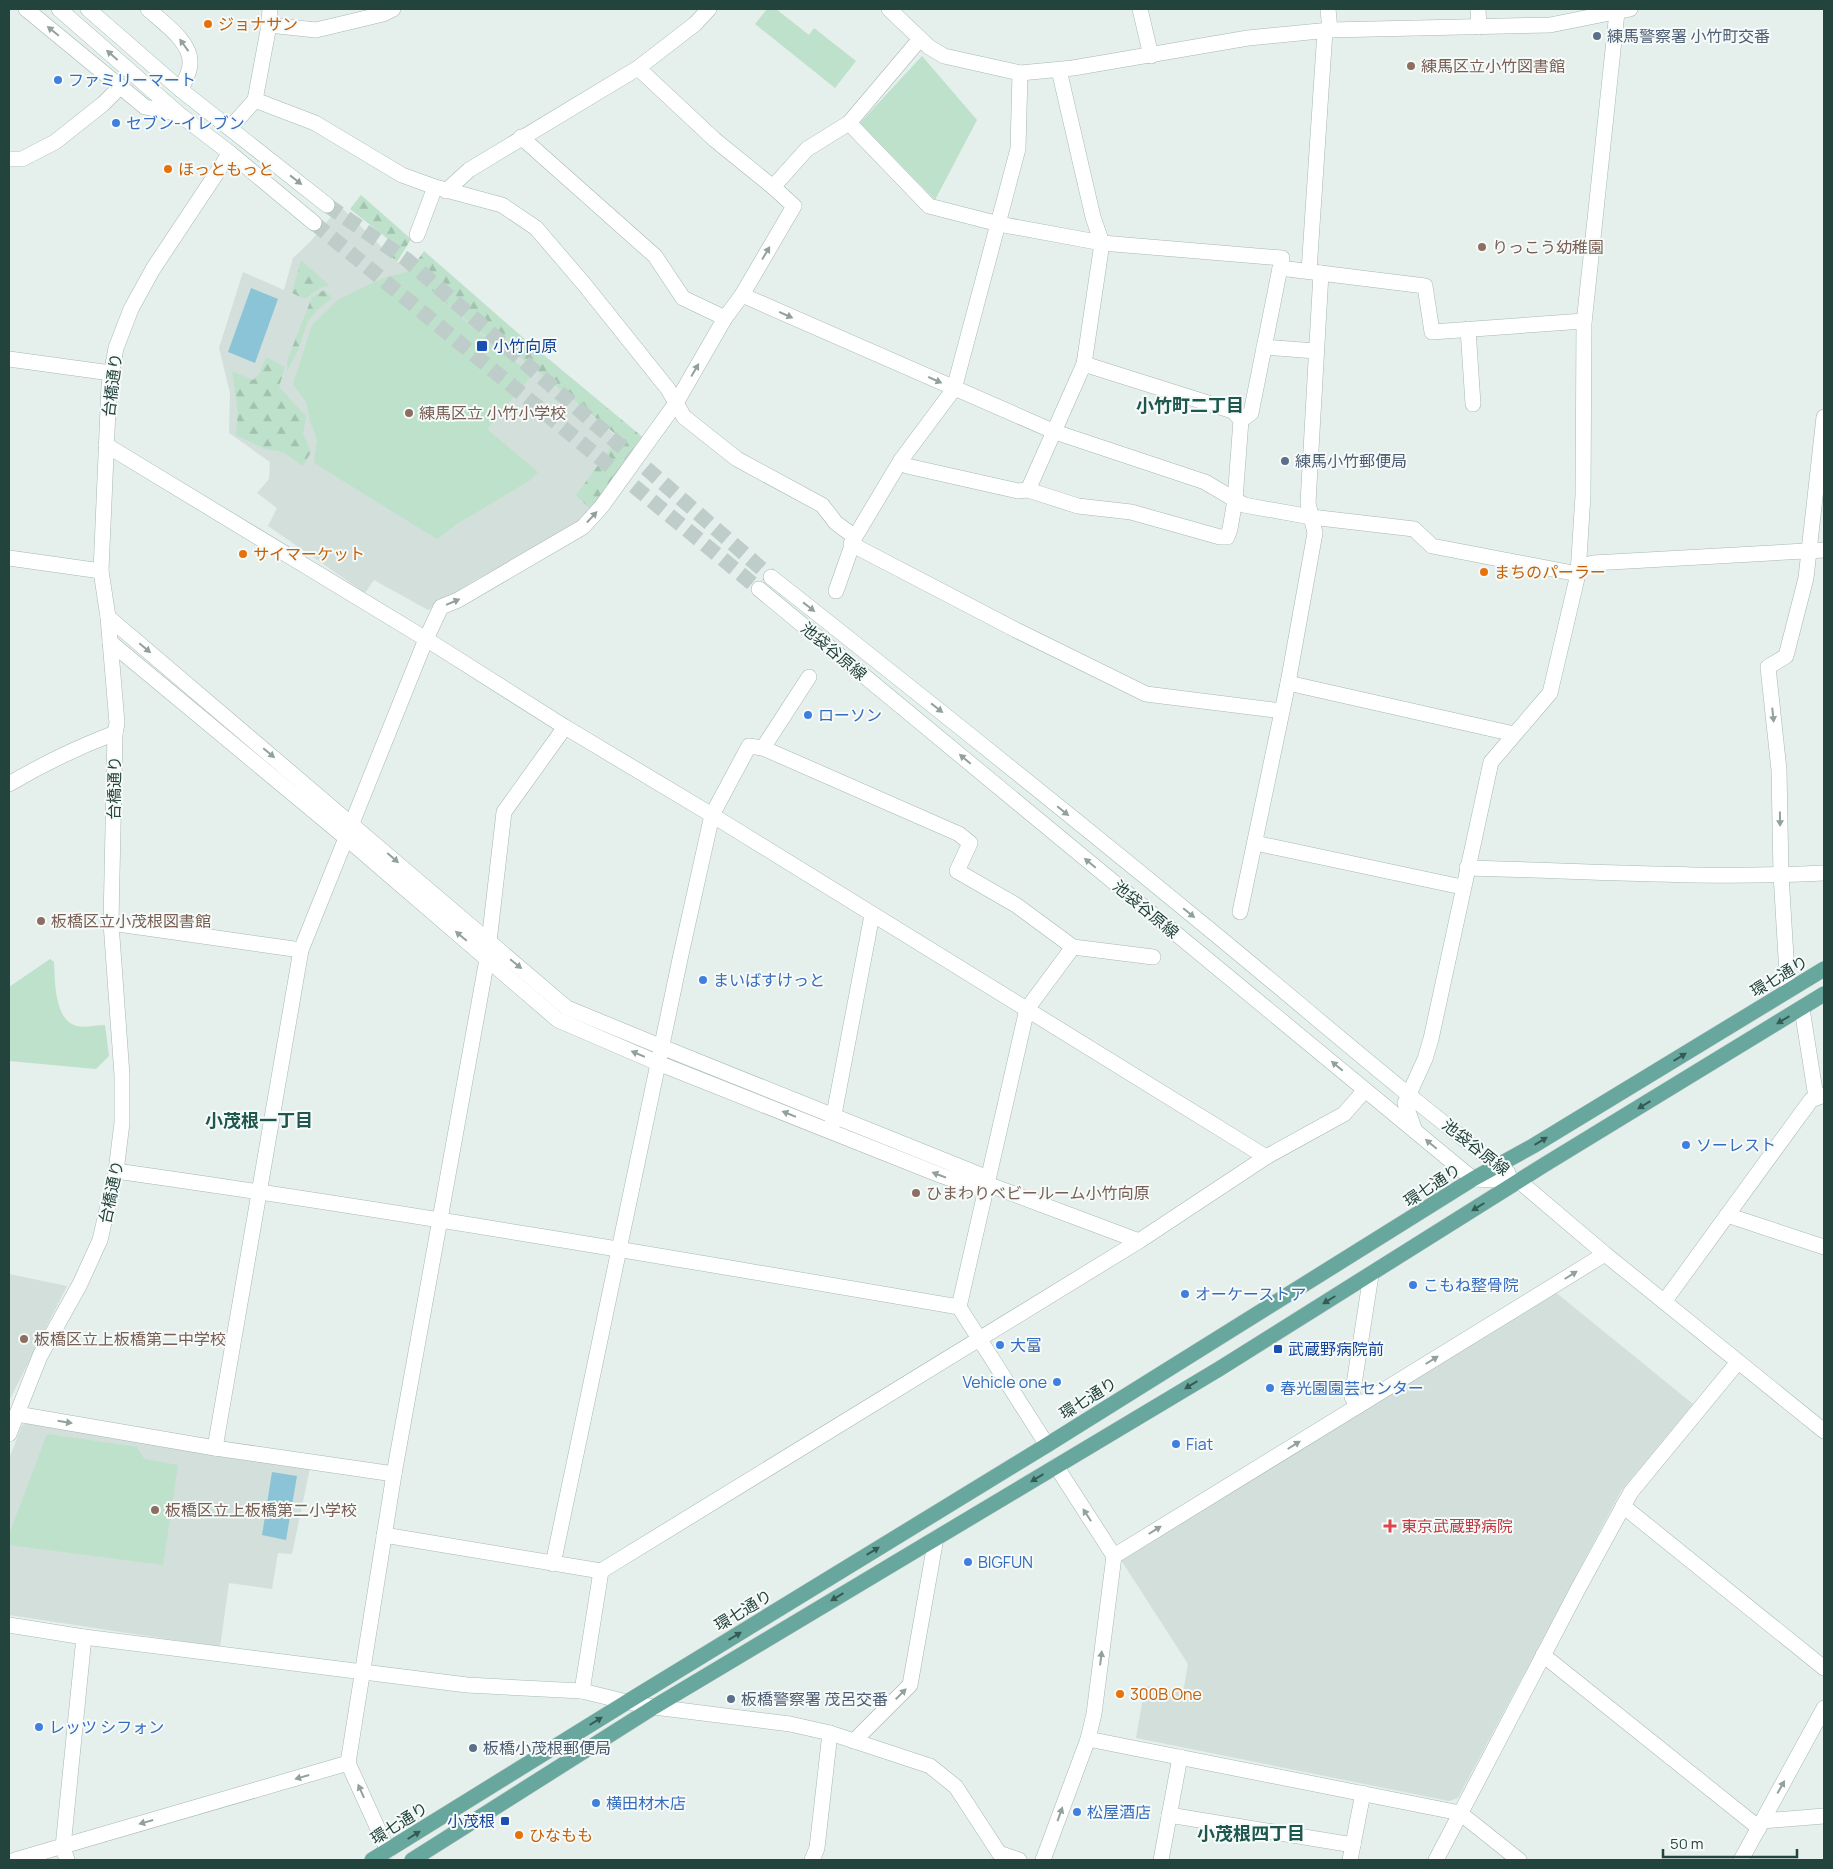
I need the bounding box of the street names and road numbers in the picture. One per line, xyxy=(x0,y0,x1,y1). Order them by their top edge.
street label: 台橋通り xyxy=(97,352,127,418)
street label: 池袋谷原線 xyxy=(796,617,872,685)
street label: 台橋通り xyxy=(102,756,126,820)
street label: 池袋谷原線 xyxy=(1108,875,1184,943)
street label: 環七通り xyxy=(1746,950,1812,1002)
street label: 池袋谷原線 xyxy=(1438,1114,1514,1180)
street label: 台橋通り xyxy=(94,1158,128,1226)
street label: 環七通り xyxy=(1399,1158,1465,1212)
street label: 環七通り xyxy=(1055,1372,1121,1424)
street label: 環七通り xyxy=(710,1584,776,1636)
street label: 環七通り xyxy=(366,1797,432,1849)

